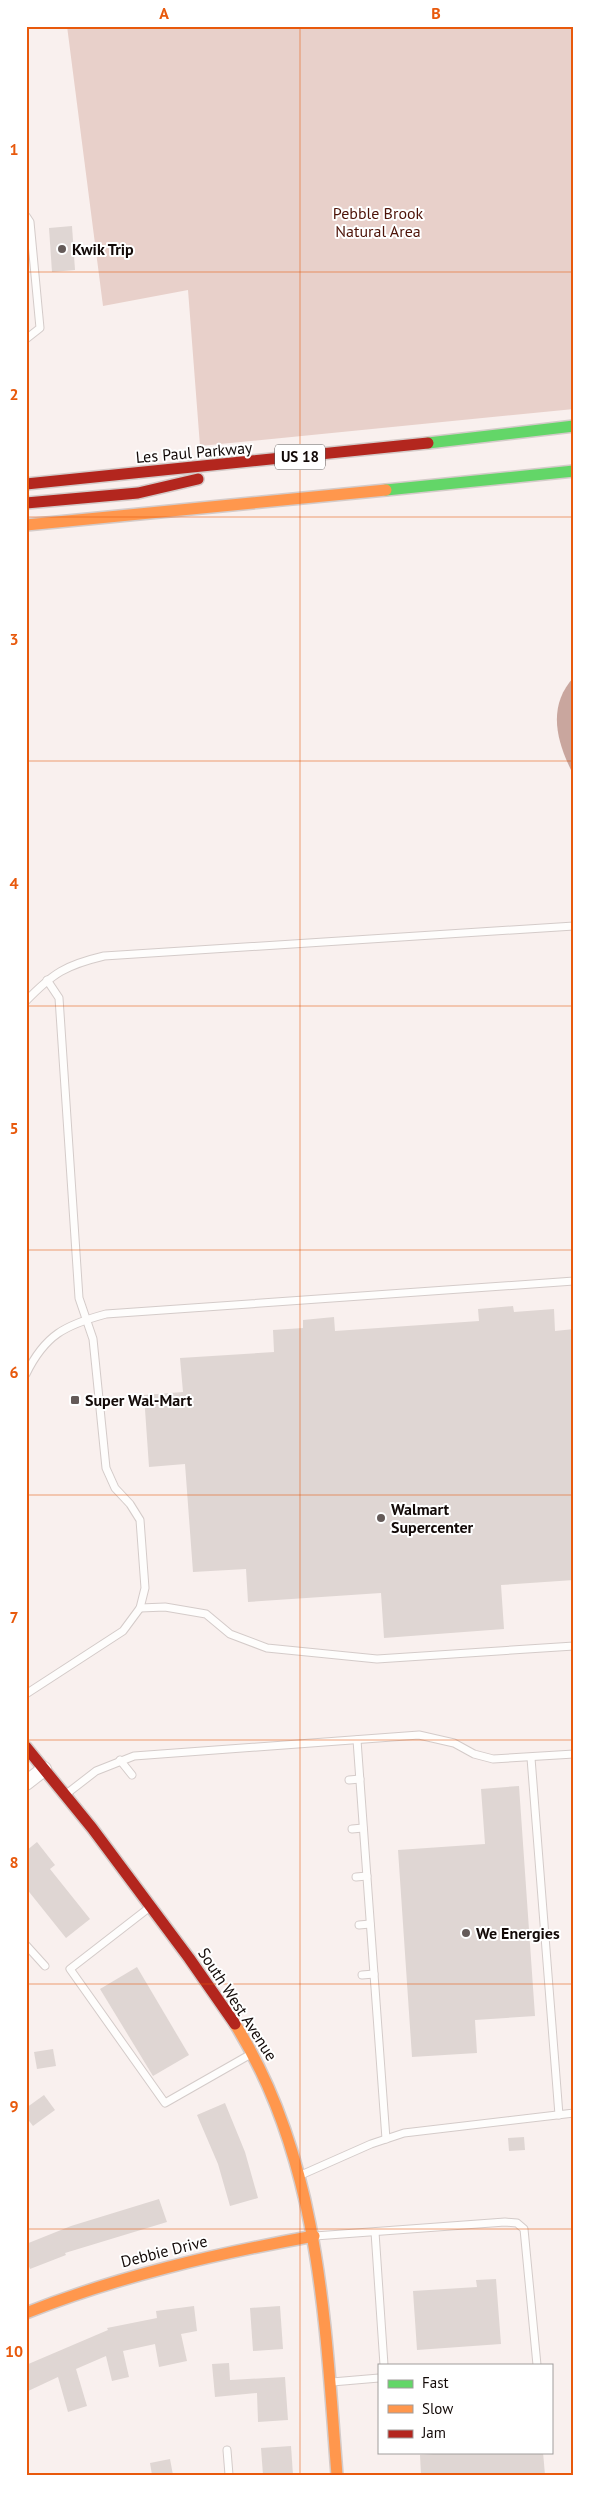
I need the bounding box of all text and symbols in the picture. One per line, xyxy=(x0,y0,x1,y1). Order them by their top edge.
text: A xyxy=(159,3,169,23)
text: B xyxy=(431,3,441,23)
text: 1 xyxy=(9,139,19,159)
park label: Pebble Brook Natural Area xyxy=(333,203,424,241)
place label: Kwik Trip xyxy=(72,239,134,259)
marker: Kwik Trip xyxy=(56,243,68,255)
text: 2 xyxy=(9,384,19,404)
street label: Les Paul Parkway xyxy=(135,437,254,467)
road number: US 18 xyxy=(275,444,325,470)
text: 3 xyxy=(9,629,19,649)
text: 4 xyxy=(9,873,19,893)
text: 5 xyxy=(9,1118,19,1138)
text: 6 xyxy=(9,1362,19,1382)
place label: Super Wal-Mart xyxy=(85,1390,192,1410)
marker: Super Wal-Mart xyxy=(69,1394,81,1406)
place label: Walmart Supercenter xyxy=(391,1499,474,1537)
marker: Walmart Supercenter xyxy=(375,1512,387,1524)
text: 7 xyxy=(9,1607,19,1627)
text: 8 xyxy=(9,1852,19,1872)
place label: We Energies xyxy=(476,1923,560,1943)
marker: We Energies xyxy=(460,1927,472,1939)
street label: South West Avenue xyxy=(194,1944,282,2064)
text: 9 xyxy=(9,2096,19,2116)
street label: Debbie Drive xyxy=(119,2231,209,2271)
text: 10 xyxy=(5,2341,23,2361)
legend xyxy=(378,2364,552,2454)
text: Fast xyxy=(422,2373,449,2392)
text: Slow xyxy=(422,2399,453,2418)
text: Jam xyxy=(421,2423,446,2442)

